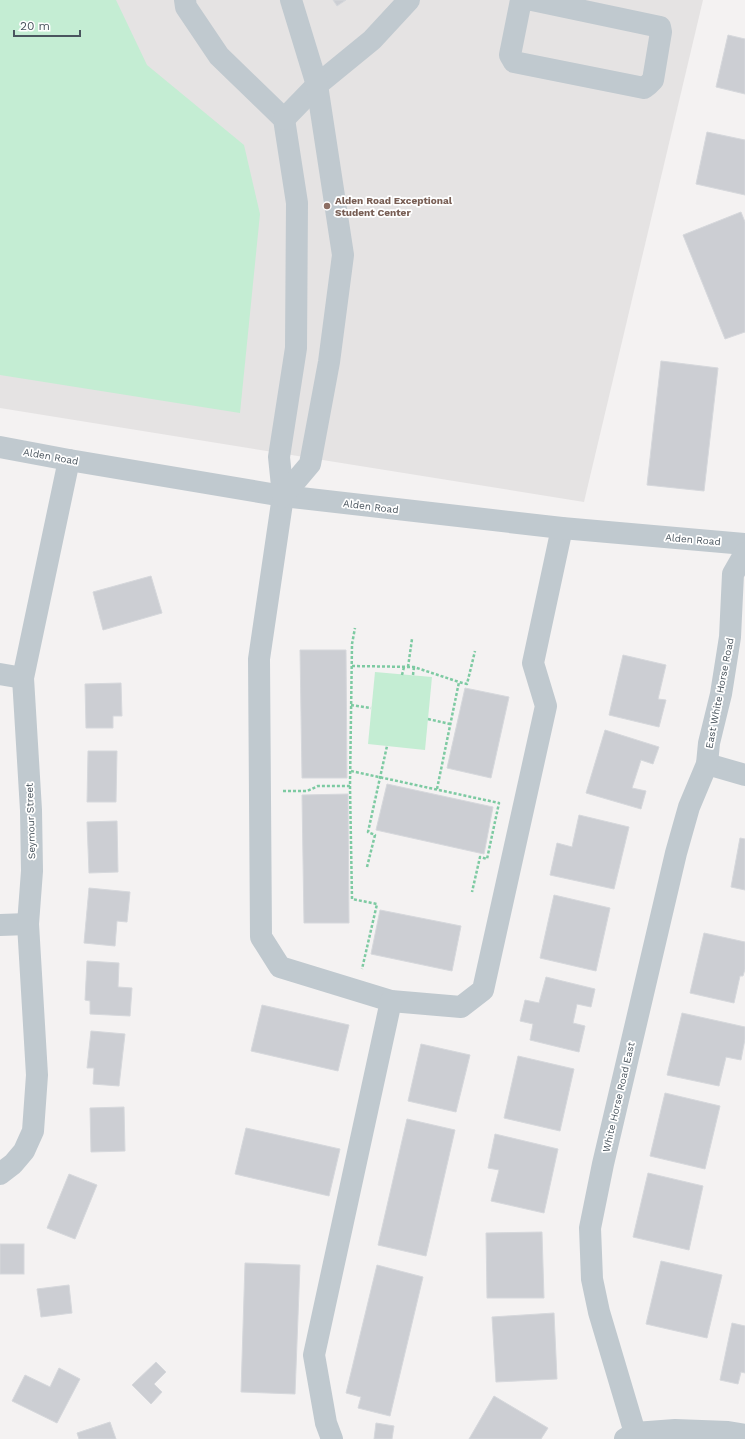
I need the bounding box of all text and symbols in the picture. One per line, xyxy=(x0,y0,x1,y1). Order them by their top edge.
scale bar xyxy=(14,12,80,38)
text: 20 m xyxy=(20,19,50,33)
place label: Alden Road Exceptional Student Center xyxy=(335,195,453,218)
marker: Alden Road Exceptional Student Center xyxy=(322,201,332,211)
street label: Alden Road xyxy=(23,446,79,467)
street label: Alden Road xyxy=(343,498,399,515)
street label: Alden Road xyxy=(665,532,721,547)
street label: East White Horse Road xyxy=(703,637,736,749)
street label: Seymour Street xyxy=(24,782,37,859)
street label: White Horse Road East xyxy=(600,1040,637,1153)

